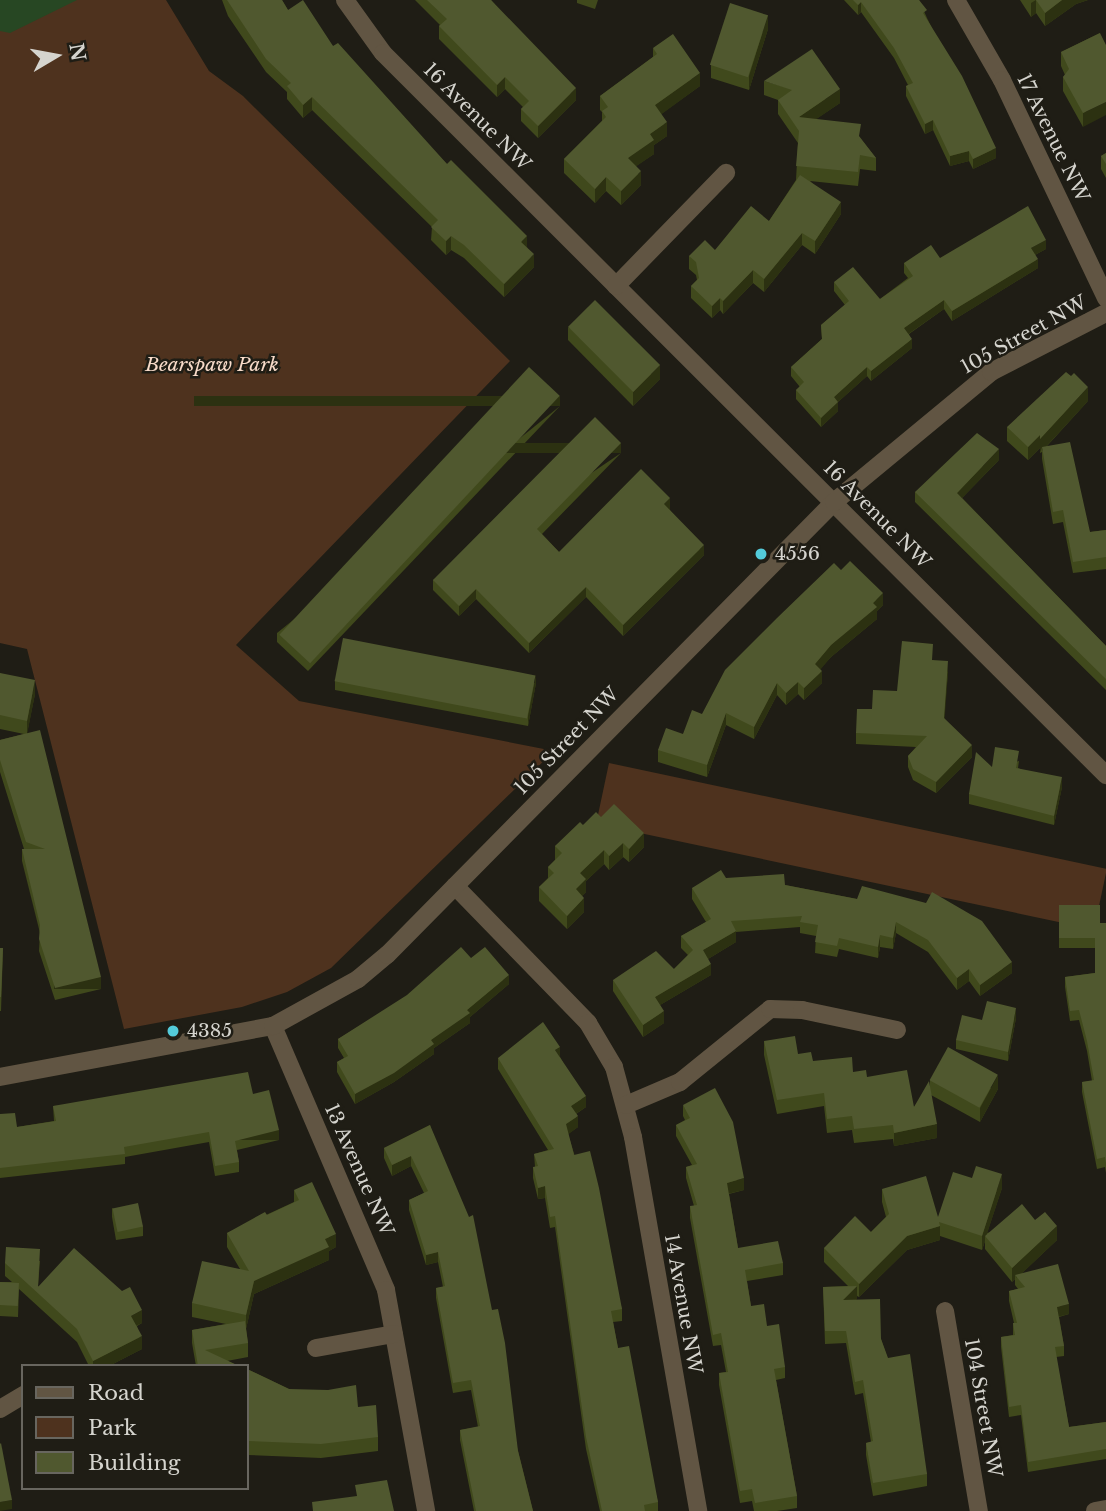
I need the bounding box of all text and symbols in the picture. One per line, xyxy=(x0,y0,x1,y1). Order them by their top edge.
north arrow xyxy=(21,21,91,91)
text: N xyxy=(64,41,90,63)
street label: 16 Avenue NW xyxy=(418,58,536,176)
street label: 17 Avenue NW xyxy=(1012,70,1094,206)
street label: 105 Street NW xyxy=(957,291,1091,379)
park label: Bearspaw Park xyxy=(145,354,279,376)
street label: 16 Avenue NW xyxy=(818,456,936,574)
place label: 4556 xyxy=(775,543,820,565)
marker: 4556 xyxy=(753,546,769,562)
street label: 105 Street NW xyxy=(510,683,624,799)
place label: 4385 xyxy=(187,1020,232,1042)
marker: 4385 xyxy=(165,1023,181,1039)
street label: 13 Avenue NW xyxy=(320,1100,398,1240)
street label: 14 Avenue NW xyxy=(659,1232,707,1376)
street label: 104 Street NW xyxy=(960,1337,1006,1479)
legend xyxy=(21,1364,248,1490)
text: Road xyxy=(88,1380,144,1406)
text: Park xyxy=(88,1415,137,1441)
text: Building xyxy=(88,1450,180,1476)

